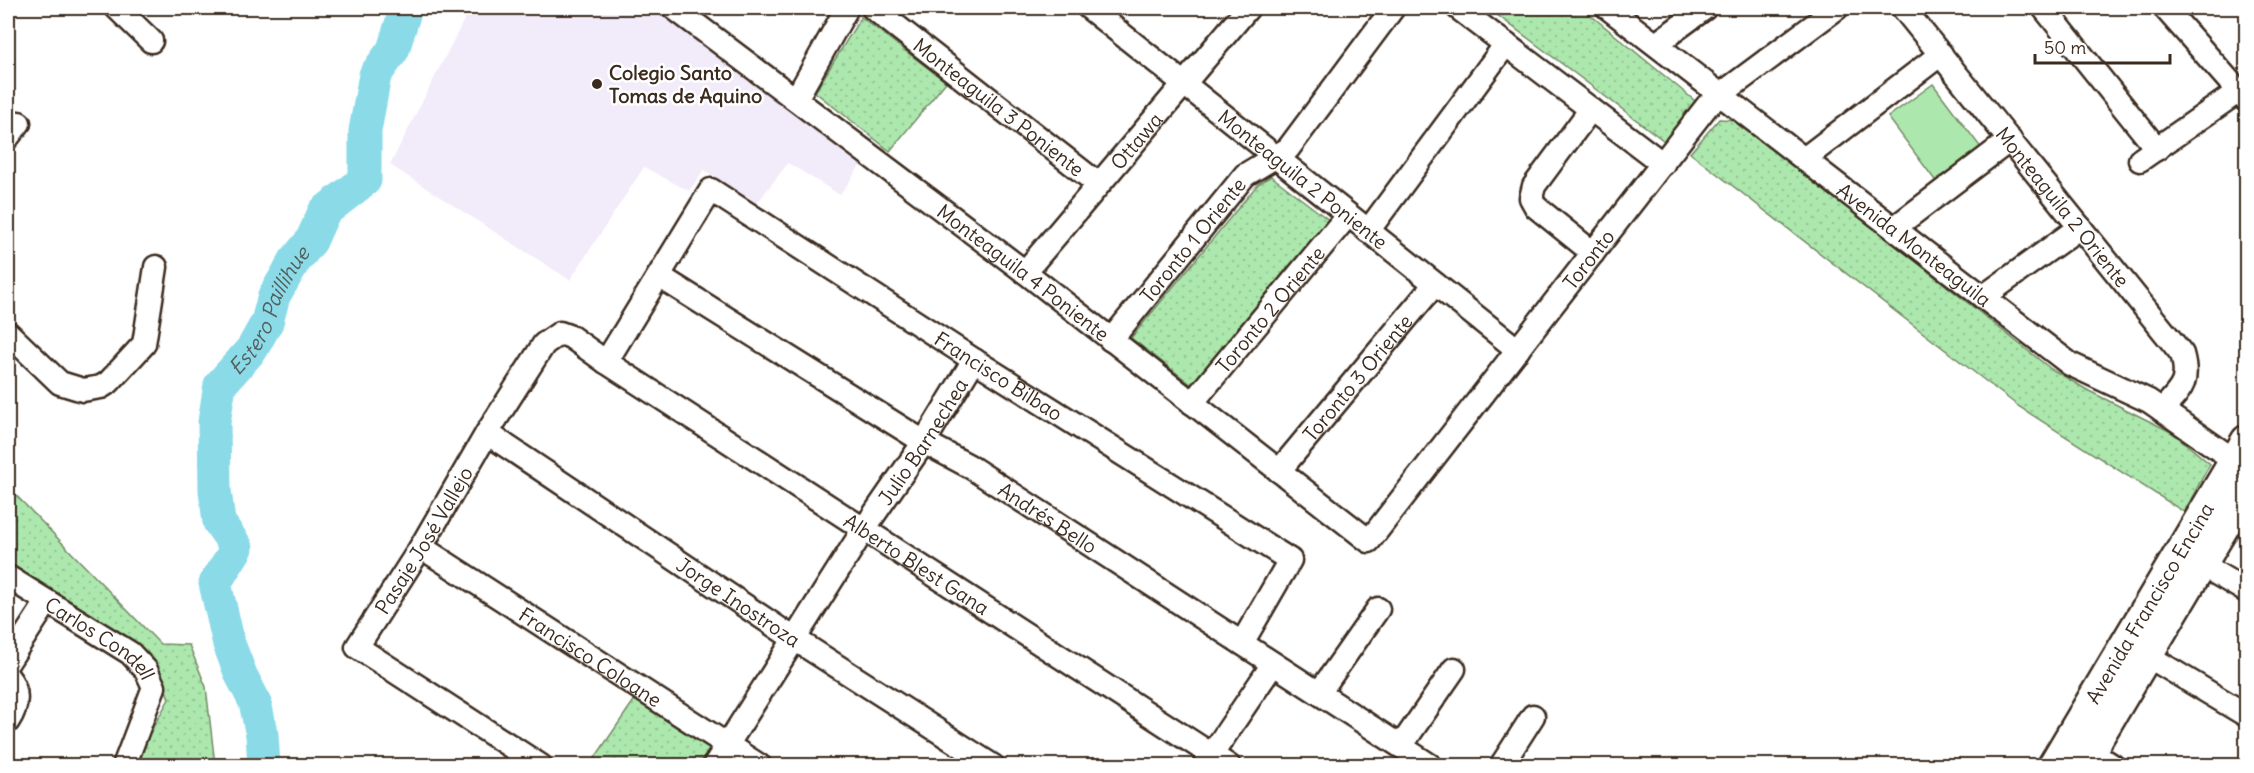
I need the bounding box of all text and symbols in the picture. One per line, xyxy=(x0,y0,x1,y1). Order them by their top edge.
scale bar xyxy=(2035,27,2170,65)
street label: Monteaguila 3 Poniente xyxy=(909,32,1089,181)
text: 50 m xyxy=(2044,36,2086,59)
place label: Colegio Santo Tomas de Aquino xyxy=(609,60,762,108)
marker: Colegio Santo Tomas de Aquino xyxy=(590,77,604,91)
street label: Monteaguila 2 Poniente xyxy=(1214,104,1393,254)
street label: Ottawa xyxy=(1105,107,1167,174)
street label: Monteaguila 2 Oriente xyxy=(1991,121,2135,292)
street label: Toronto 1 Oriente xyxy=(1134,172,1251,308)
street label: Avenida Monteaguila xyxy=(1833,177,1997,311)
street label: Monteaguila 4 Poniente xyxy=(933,198,1115,346)
street label: Toronto xyxy=(1557,224,1619,294)
water label: Estero Paillihue xyxy=(222,239,316,380)
street label: Toronto 2 Oriente xyxy=(1210,241,1330,378)
street label: Toronto 3 Oriente xyxy=(1297,309,1417,446)
street label: Francisco Bilbao xyxy=(930,326,1068,426)
street label: Julio Barnechea xyxy=(872,373,973,509)
street label: Pasaje José Vallejo xyxy=(369,462,478,619)
street label: Andrés Bello xyxy=(994,476,1102,558)
street label: Avenida Francisco Encina xyxy=(2080,498,2219,708)
street label: Alberto Blest Gana xyxy=(840,507,994,620)
street label: Jorge Inostroza xyxy=(672,551,805,652)
street label: Carlos Condell xyxy=(41,591,161,683)
street label: Francisco Coloane xyxy=(515,601,667,712)

